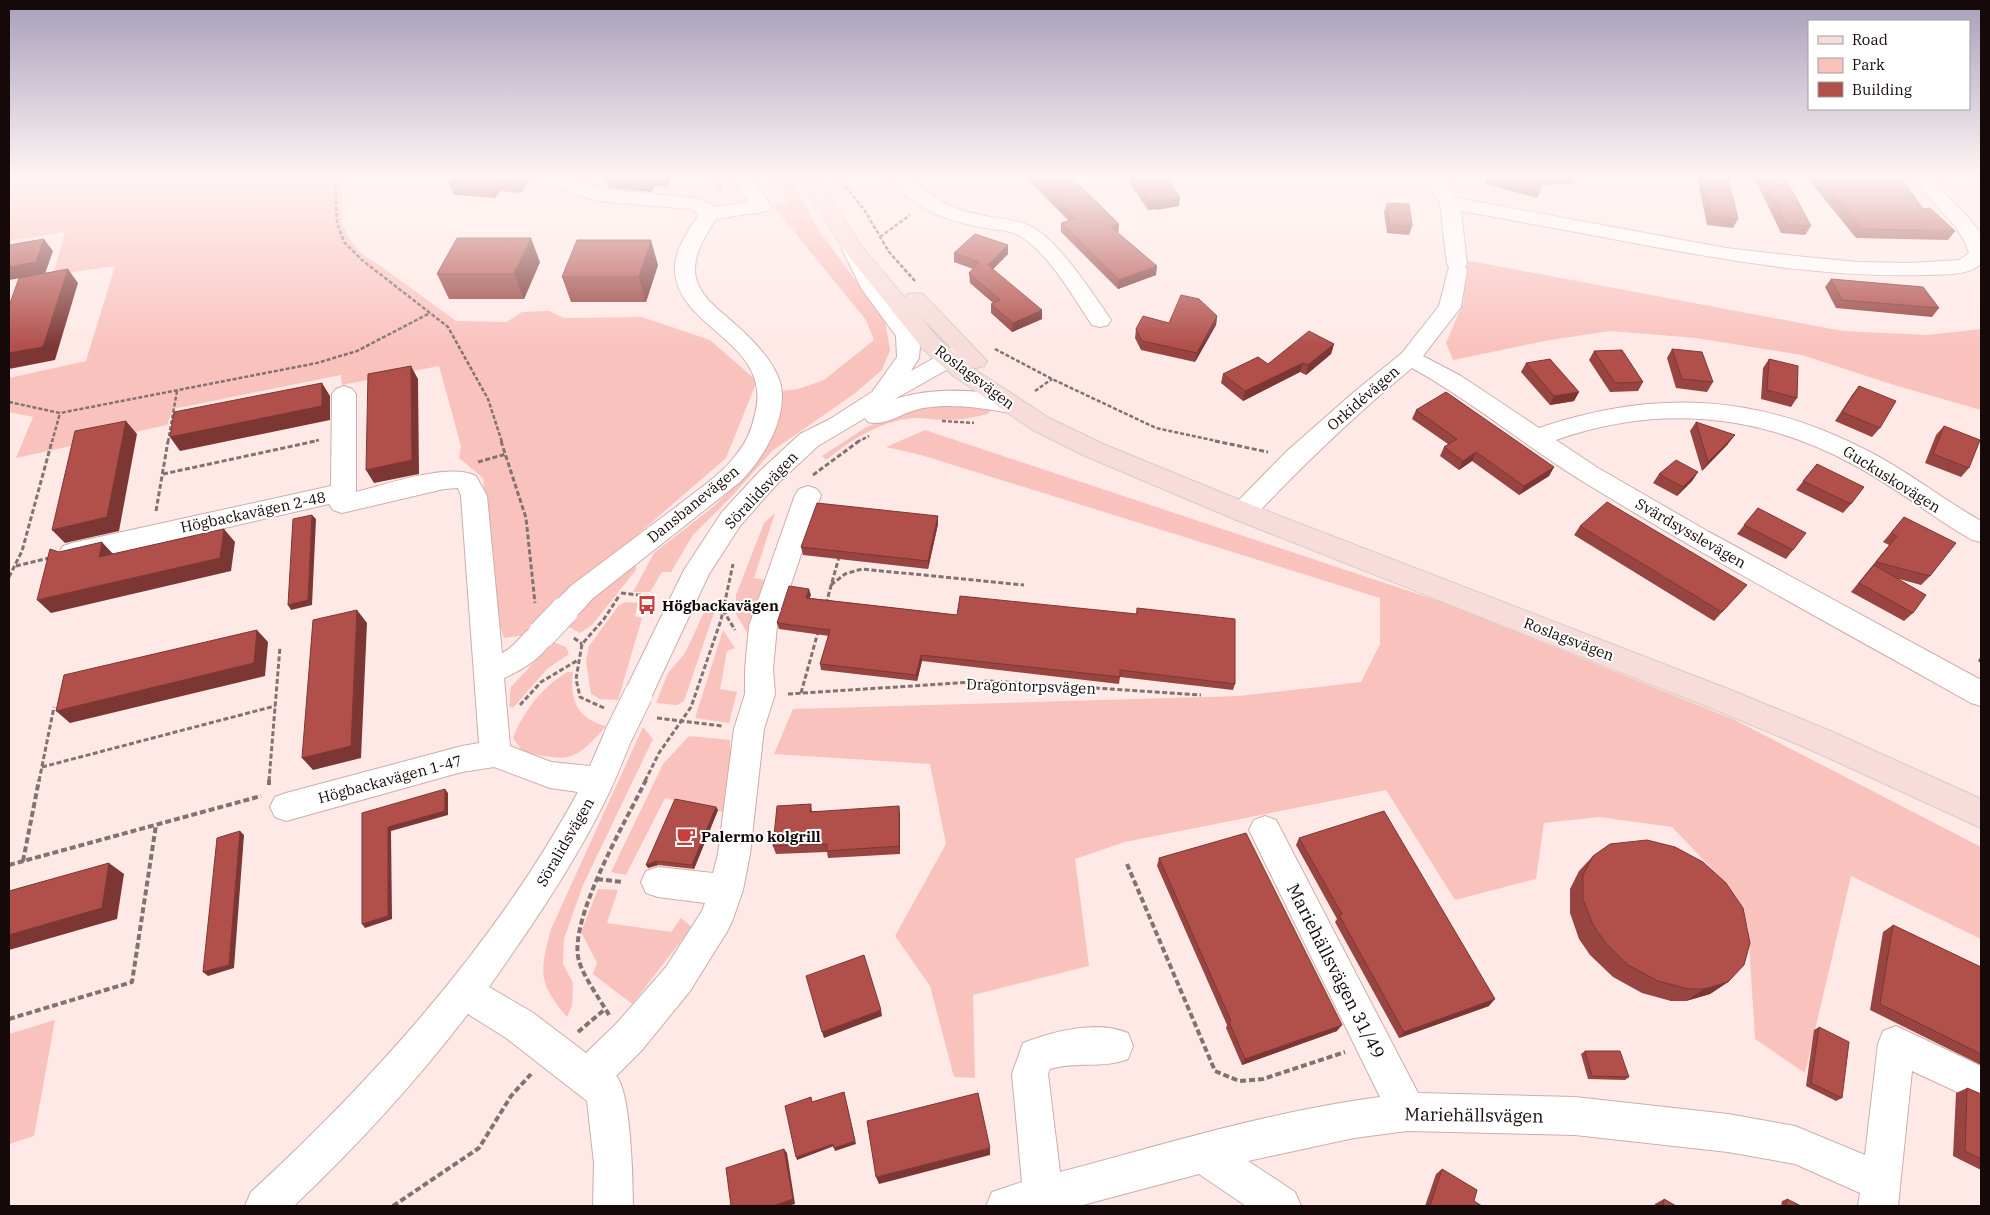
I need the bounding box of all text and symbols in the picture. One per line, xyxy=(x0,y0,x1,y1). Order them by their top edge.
legend xyxy=(1808,20,1970,110)
text: Road xyxy=(1852,30,1888,49)
text: Park xyxy=(1852,55,1885,74)
text: Building xyxy=(1852,80,1912,99)
street label: Roslagsvägen xyxy=(931,341,1019,413)
street label: Orkidévägen xyxy=(1323,361,1403,435)
street label: Guckuskovägen xyxy=(1840,441,1945,517)
street label: Söralidsvägen xyxy=(720,447,802,533)
street label: Dansbanevägen xyxy=(643,461,743,547)
street label: Högbackavägen 2-48 xyxy=(179,487,327,537)
street label: Svärdsysslevägen xyxy=(1632,494,1750,573)
bus stop icon: Högbackavägen xyxy=(636,594,658,616)
place label: Högbackavägen xyxy=(662,596,779,615)
street label: Roslagsvägen xyxy=(1521,613,1617,665)
street label: Dragontorpsvägen xyxy=(966,674,1097,698)
street label: Högbackavägen 1-47 xyxy=(316,751,464,807)
street label: Söralidsvägen xyxy=(532,794,598,890)
cafe icon: Palermo kolgrill xyxy=(675,825,697,847)
place label: Palermo kolgrill xyxy=(701,827,821,846)
street label: Mariehällsvägen 31/49 xyxy=(1282,880,1390,1062)
street label: Mariehällsvägen xyxy=(1404,1102,1544,1128)

